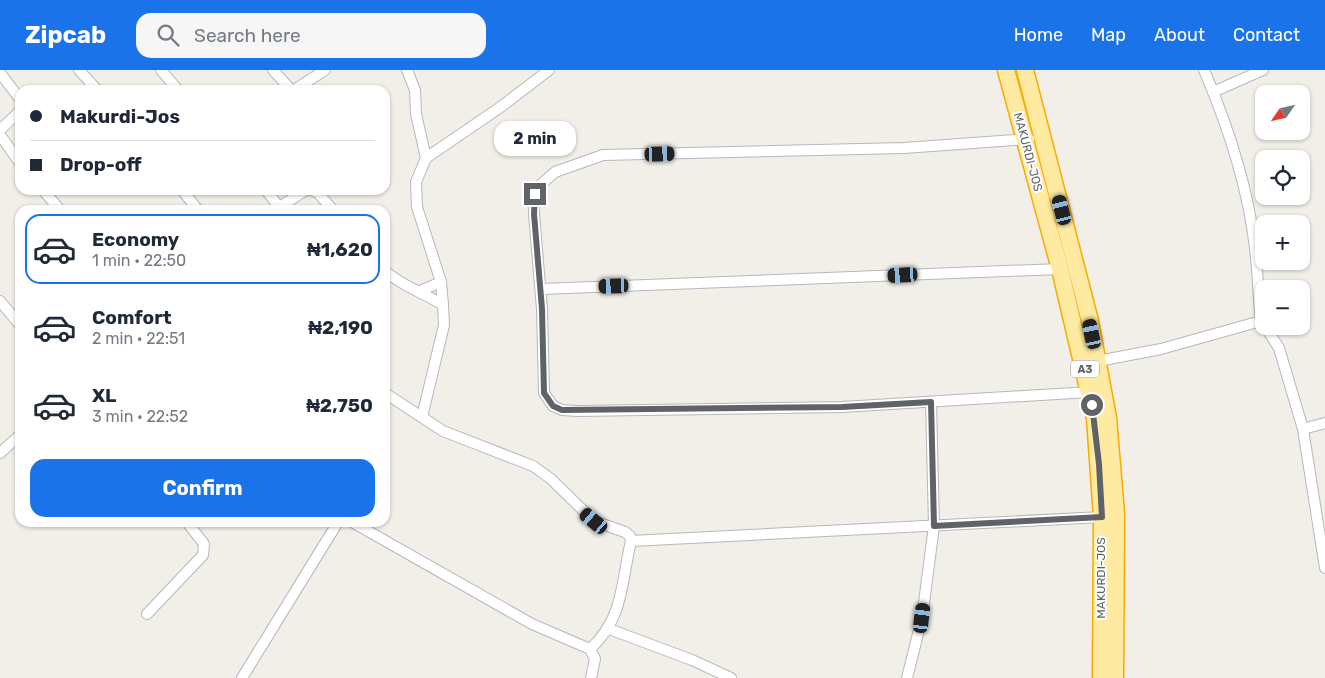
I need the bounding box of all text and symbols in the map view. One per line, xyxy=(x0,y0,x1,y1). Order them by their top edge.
search box xyxy=(136,13,486,58)
text: Zipcab xyxy=(25,21,106,49)
icon: search xyxy=(154,21,182,49)
text: Search here xyxy=(194,24,301,47)
text: Home xyxy=(1014,24,1063,46)
text: Map xyxy=(1091,24,1126,46)
text: About xyxy=(1154,24,1205,46)
text: Contact xyxy=(1233,24,1300,46)
north arrow xyxy=(1255,85,1310,140)
map controls xyxy=(1255,85,1310,335)
text: Makurdi-Jos xyxy=(60,105,180,128)
street label: MAKURDI-JOS xyxy=(1011,111,1045,193)
callout: 2 min xyxy=(494,122,576,156)
text: 2 min xyxy=(513,129,557,148)
car xyxy=(644,146,675,162)
button: locate xyxy=(1255,150,1310,205)
text: Drop-off xyxy=(60,153,142,176)
route end xyxy=(524,183,546,205)
car xyxy=(1051,194,1072,226)
button: + xyxy=(1255,215,1310,270)
icon: car xyxy=(32,227,77,272)
text: Economy xyxy=(92,228,179,251)
text: ₦1,620 xyxy=(307,238,373,261)
text: 1 min · 22:50 xyxy=(92,251,186,270)
car xyxy=(887,267,918,283)
car xyxy=(598,278,629,294)
button: − xyxy=(1255,280,1310,335)
icon: car xyxy=(32,305,77,350)
text: Comfort xyxy=(92,306,172,329)
text: ₦2,190 xyxy=(308,316,373,339)
car xyxy=(1081,318,1102,350)
text: 2 min · 22:51 xyxy=(92,329,185,348)
road number: A3 xyxy=(1071,360,1099,378)
icon: car xyxy=(32,383,77,428)
text: XL xyxy=(92,384,116,407)
text: ₦2,750 xyxy=(306,394,373,417)
route start xyxy=(1081,394,1103,416)
text: 3 min · 22:52 xyxy=(92,407,188,426)
button: Confirm xyxy=(30,459,375,517)
car xyxy=(577,506,610,536)
street label: MAKURDI-JOS xyxy=(1094,537,1108,619)
car xyxy=(912,602,931,634)

